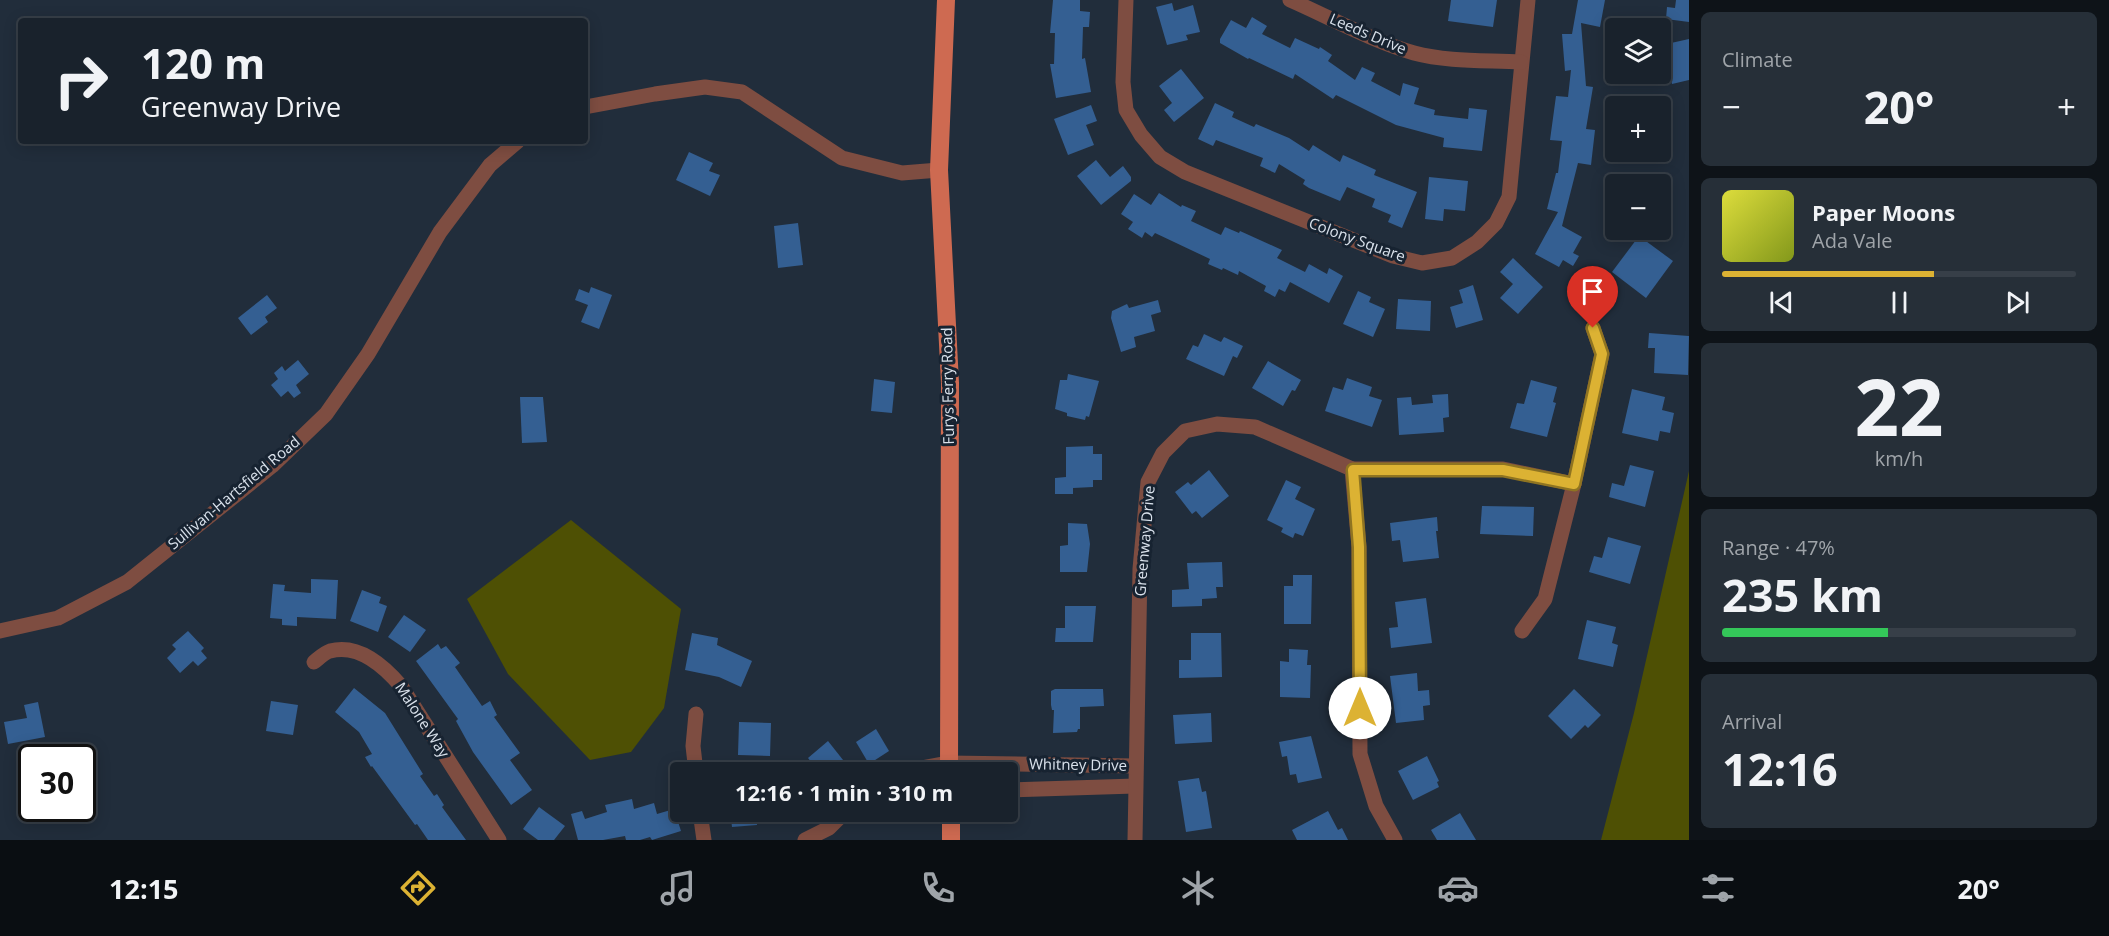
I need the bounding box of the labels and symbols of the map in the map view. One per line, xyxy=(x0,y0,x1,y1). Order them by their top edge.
street label: Leeds Drive xyxy=(1327,8,1410,58)
street label: Colony Square xyxy=(1306,212,1408,266)
pin xyxy=(1567,266,1618,328)
street label: Furys Ferry Road xyxy=(936,327,958,445)
street label: Sullivan-Hartsfield Road xyxy=(163,431,304,553)
street label: Greenway Drive xyxy=(1129,485,1159,597)
position arrow xyxy=(1328,676,1392,740)
street label: Malone Way xyxy=(391,678,455,761)
speed limit sign: 30 xyxy=(18,744,96,822)
street label: Whitney Drive xyxy=(1029,753,1127,775)

